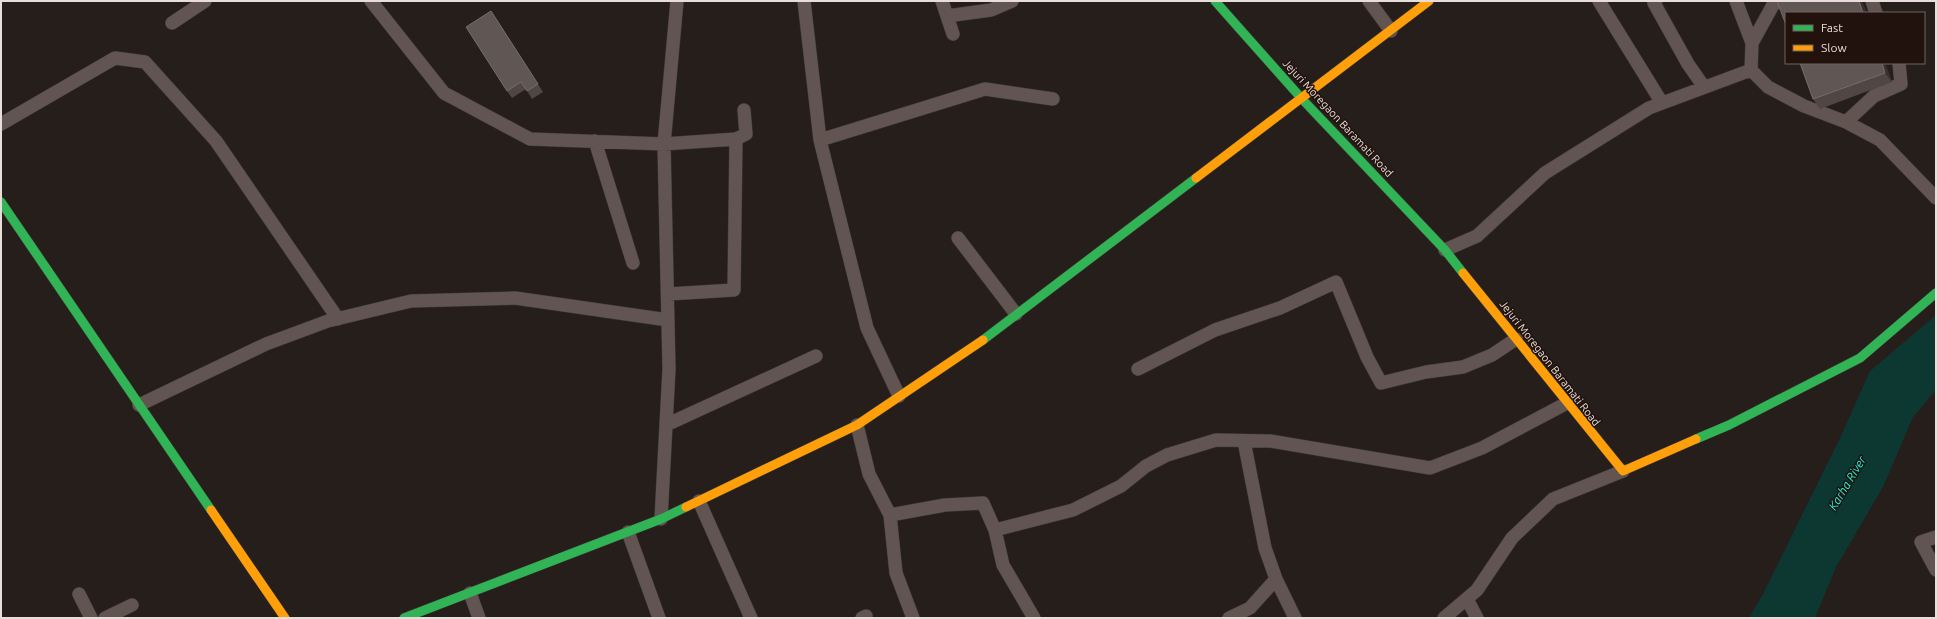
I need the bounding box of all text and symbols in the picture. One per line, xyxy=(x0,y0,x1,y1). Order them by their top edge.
legend xyxy=(1785,12,1925,64)
text: Fast xyxy=(1821,21,1843,34)
text: Slow xyxy=(1821,41,1847,54)
street label: Jejuri Moregaon Baramati Road xyxy=(1281,57,1395,179)
street label: Jejuri Moregaon Baramati Road xyxy=(1497,298,1603,428)
water label: Karha River xyxy=(1826,453,1868,512)

